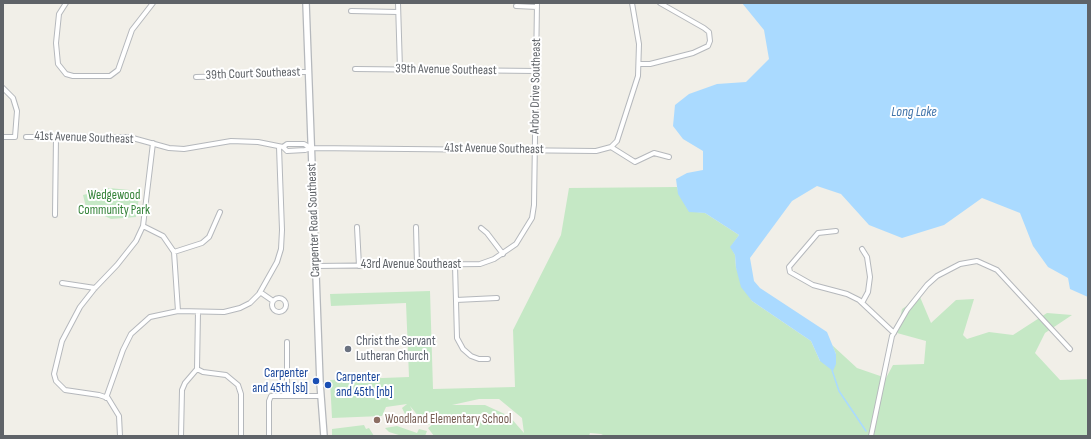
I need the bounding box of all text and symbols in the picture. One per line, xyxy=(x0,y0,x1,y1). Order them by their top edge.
street label: Arbor Drive Southeast xyxy=(527,38,545,134)
street label: 39th Avenue Southeast xyxy=(395,61,497,79)
street label: 39th Court Southeast xyxy=(205,65,301,83)
water label: Long Lake xyxy=(891,104,937,120)
street label: 41st Avenue Southeast xyxy=(34,128,134,148)
street label: 41st Avenue Southeast xyxy=(444,140,544,158)
street label: Carpenter Road Southeast xyxy=(304,163,324,277)
park label: Wedgewood Community Park xyxy=(78,188,150,219)
street label: 43rd Avenue Southeast xyxy=(361,257,461,273)
place label: Christ the Servant Lutheran Church xyxy=(356,334,436,365)
marker: Christ the Servant Lutheran Church xyxy=(343,344,353,354)
place label: Carpenter and 45th [sb] xyxy=(252,366,308,397)
place label: Carpenter and 45th [nb] xyxy=(336,370,393,401)
marker: Carpenter and 45th [sb] xyxy=(311,376,321,386)
marker: Carpenter and 45th [nb] xyxy=(323,380,333,390)
place label: Woodland Elementary School xyxy=(385,412,512,428)
marker: Woodland Elementary School xyxy=(372,415,382,425)

